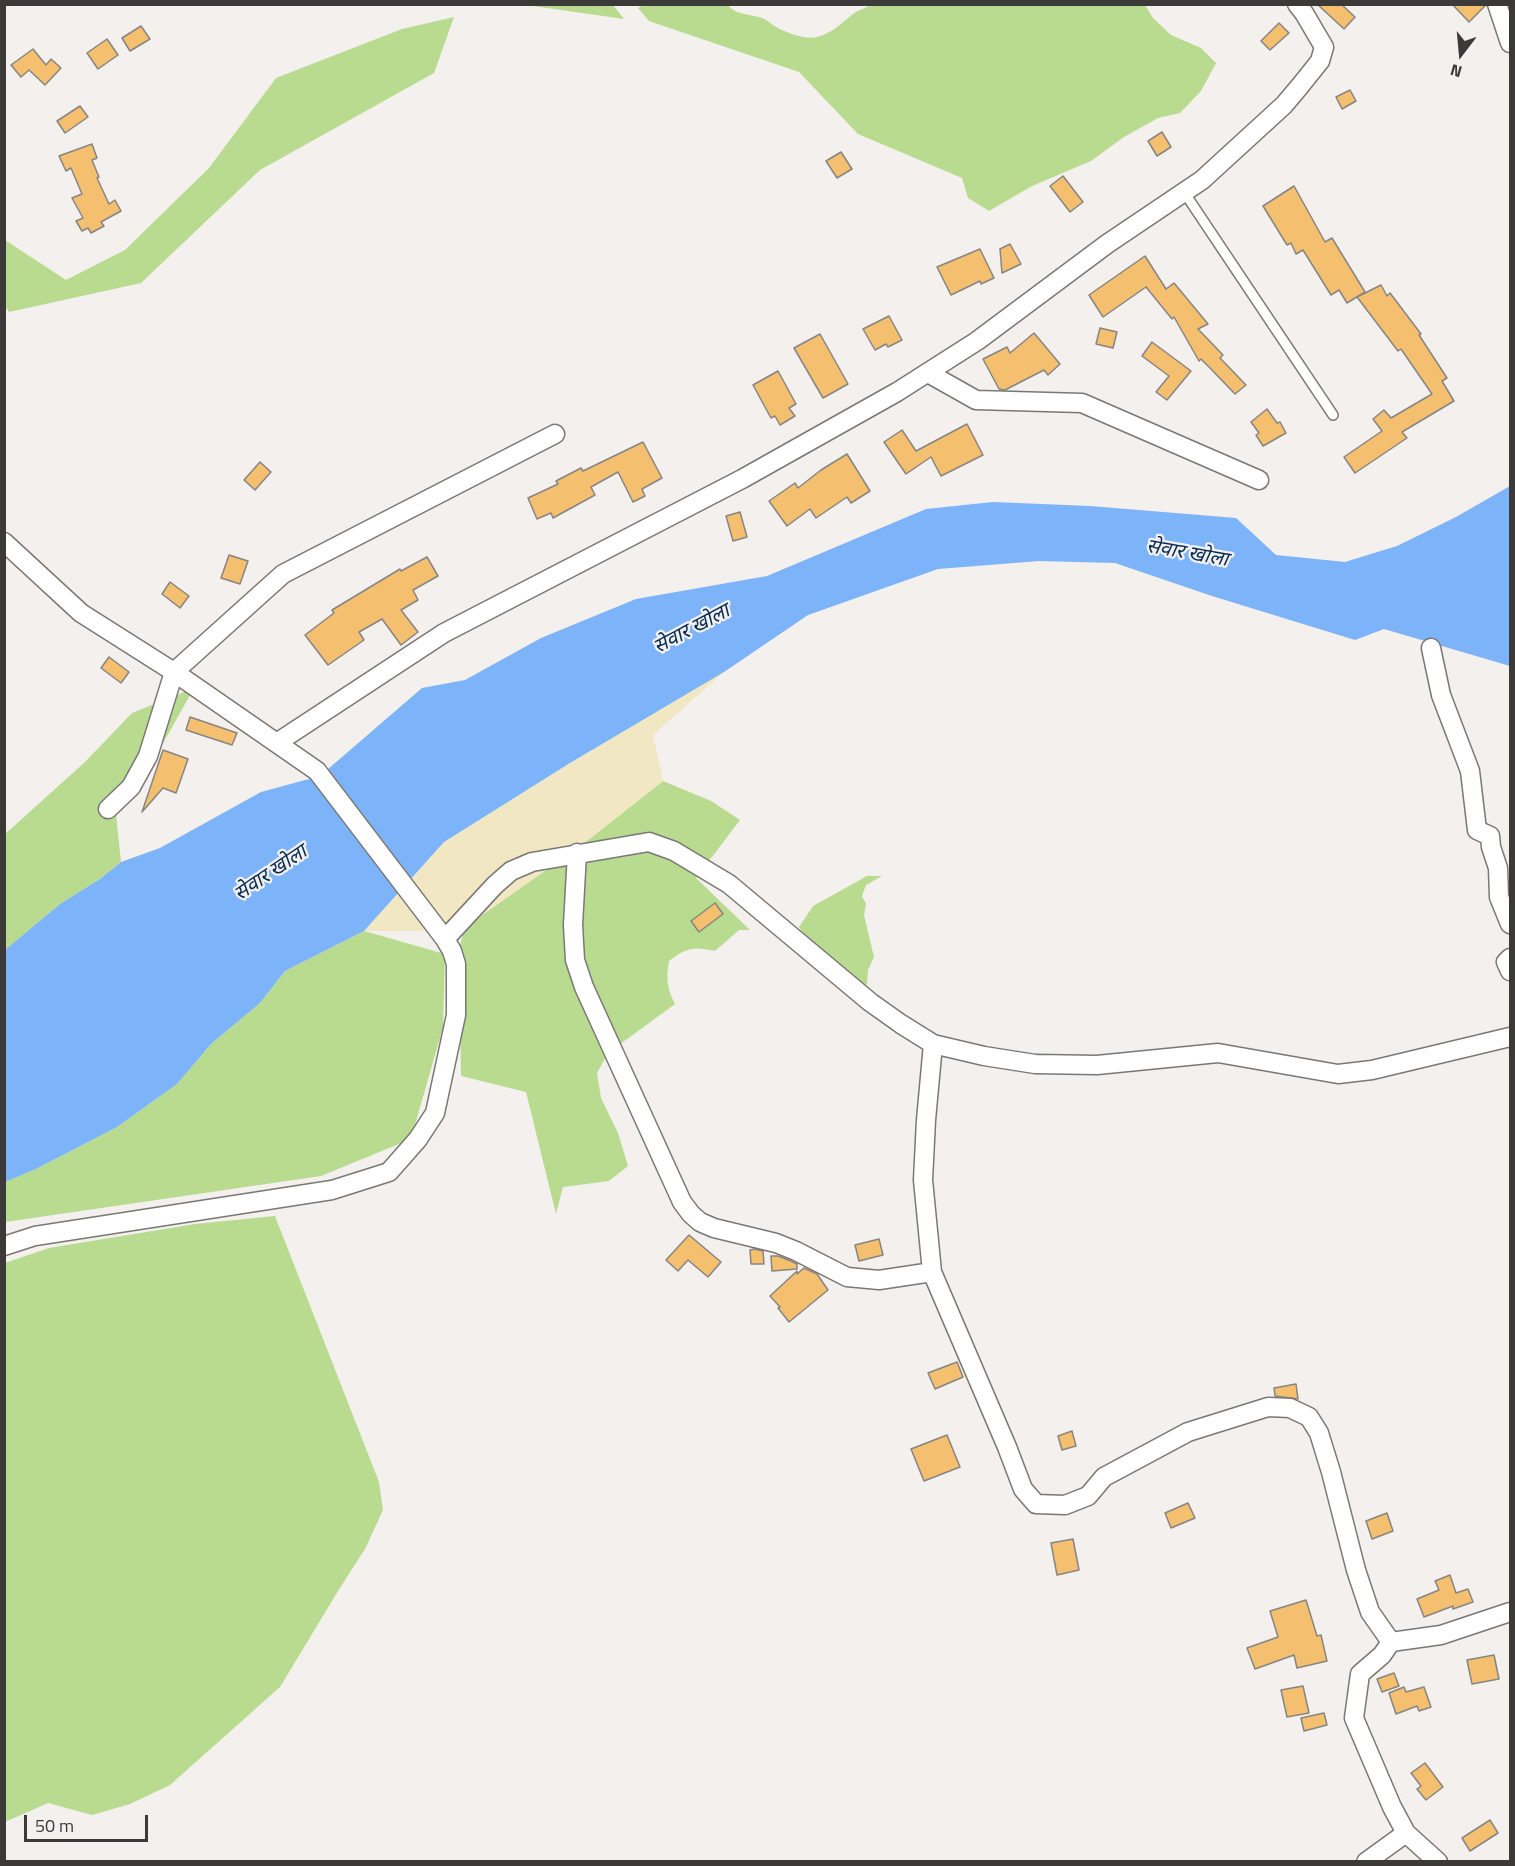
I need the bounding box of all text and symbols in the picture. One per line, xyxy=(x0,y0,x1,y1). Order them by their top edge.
north arrow xyxy=(1431,24,1491,84)
text: N xyxy=(1447,58,1465,84)
water label: सेवार खोला xyxy=(1144,535,1230,573)
water label: सेवार खोला xyxy=(650,600,734,660)
water label: सेवार खोला xyxy=(230,841,312,907)
scale bar xyxy=(27,1803,152,1841)
text: 50 m xyxy=(35,1812,74,1839)

